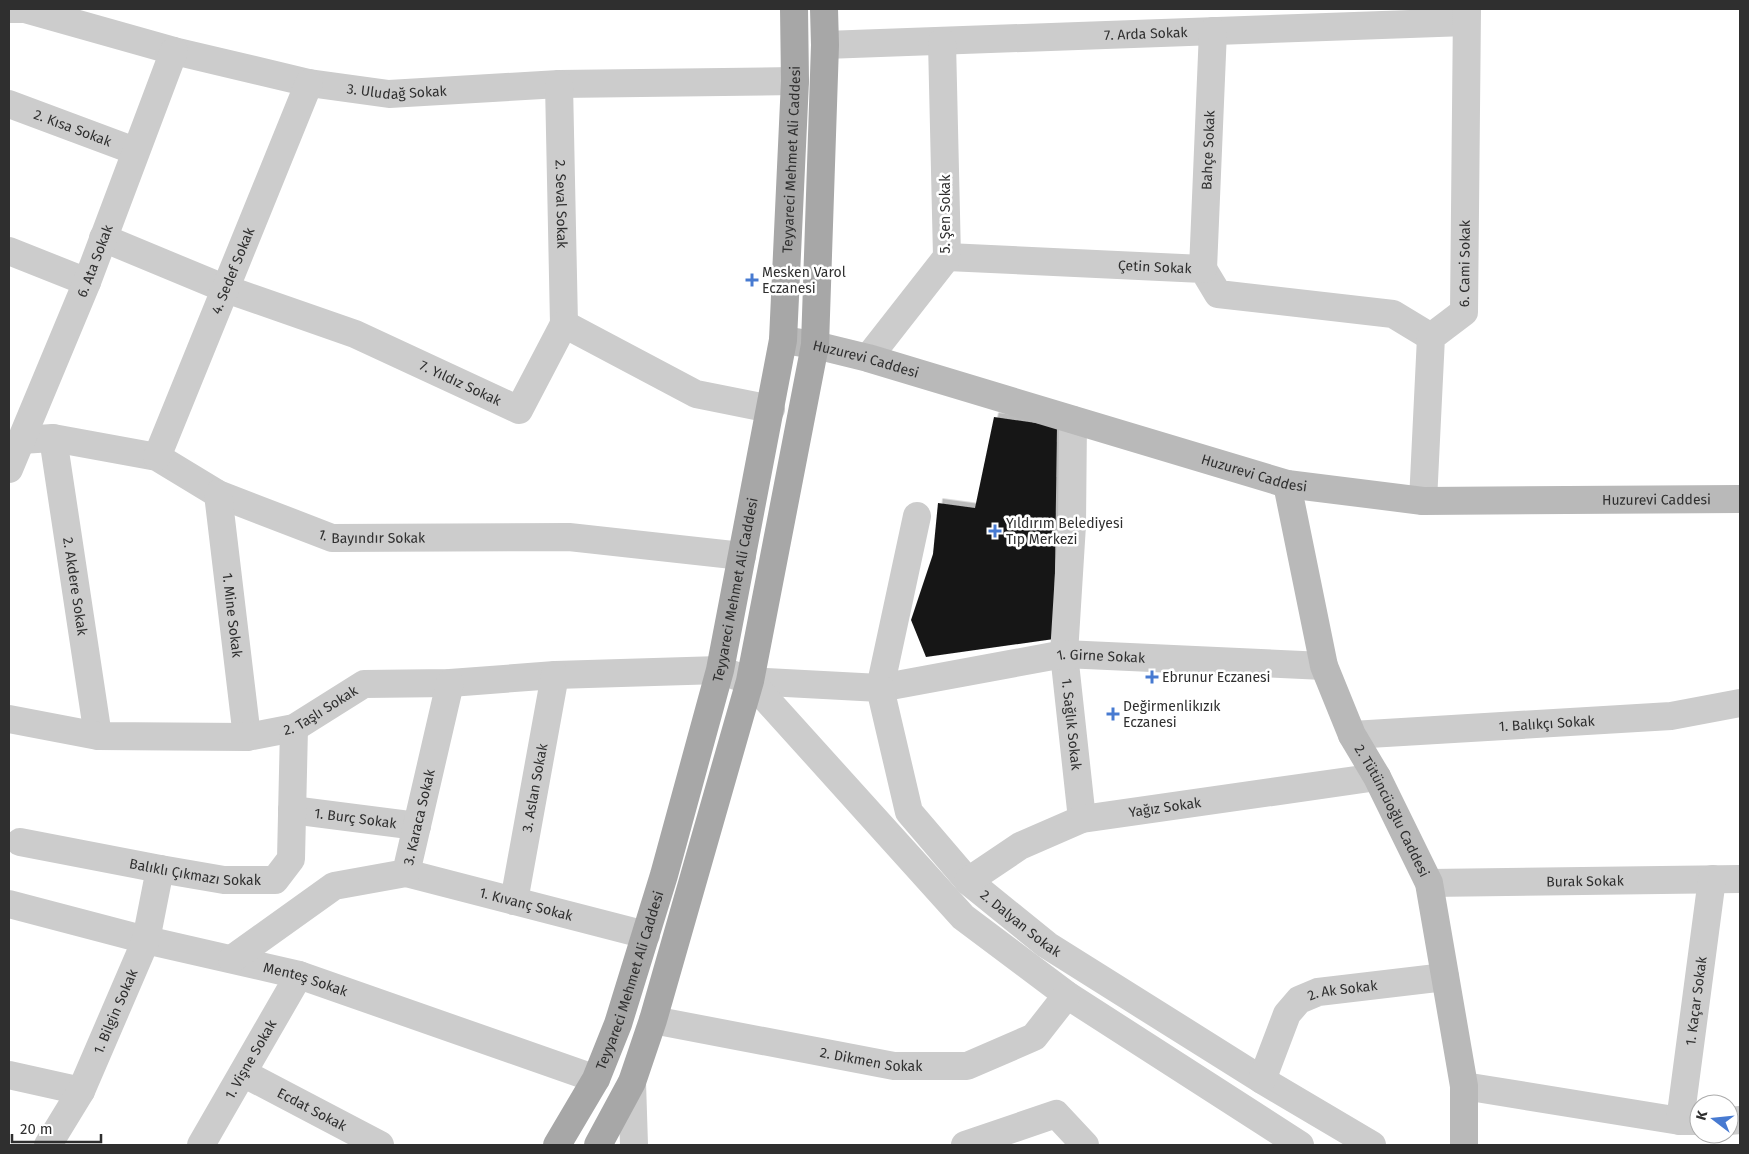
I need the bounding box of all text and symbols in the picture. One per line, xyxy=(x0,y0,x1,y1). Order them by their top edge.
street label: 7. Arda Sokak xyxy=(1104,23,1189,43)
street label: Teyyareci Mehmet Ali Caddesi xyxy=(779,66,804,254)
street label: 3. Uludağ Sokak xyxy=(346,80,448,103)
street label: 2. Kısa Sokak xyxy=(32,106,115,150)
street label: Bahçe Sokak xyxy=(1198,109,1218,190)
street label: 2. Seval Sokak xyxy=(552,159,571,249)
street label: 5. Şen Sokak xyxy=(937,174,954,253)
street label: 6. Cami Sokak xyxy=(1456,219,1473,307)
street label: 6. Ata Sokak xyxy=(73,221,117,300)
street label: 4. Sedef Sokak xyxy=(208,224,258,317)
street label: Çetin Sokak xyxy=(1118,257,1193,277)
place label: Mesken Varol Eczanesi xyxy=(762,264,846,297)
marker: Mesken Varol Eczanesi xyxy=(746,274,758,286)
street label: Huzurevi Caddesi xyxy=(811,336,921,381)
street label: 7. Yıldız Sokak xyxy=(417,357,505,409)
street label: Huzurevi Caddesi xyxy=(1199,450,1308,495)
street label: Huzurevi Caddesi xyxy=(1602,491,1711,508)
street label: Teyyareci Mehmet Ali Caddesi xyxy=(709,496,761,684)
place label: Yıldırım Belediyesi Tıp Merkezi xyxy=(1006,515,1123,548)
marker: Yıldırım Belediyesi Tıp Merkezi xyxy=(988,524,1002,538)
street label: 1. Bayındır Sokak xyxy=(316,525,426,547)
street label: 2. Akdere Sokak xyxy=(60,536,91,637)
street label: 1. Mine Sokak xyxy=(219,572,246,659)
street label: 1. Girne Sokak xyxy=(1055,645,1146,666)
place label: Ebrunur Eczanesi xyxy=(1162,669,1271,686)
marker: Ebrunur Eczanesi xyxy=(1146,671,1158,683)
street label: 1. Sağlık Sokak xyxy=(1058,678,1085,772)
street label: 2. Taşlı Sokak xyxy=(282,681,361,738)
place label: Değirmenlikızık Eczanesi xyxy=(1123,698,1221,731)
marker: Değirmenlikızık Eczanesi xyxy=(1107,708,1119,720)
street label: 1. Balıkçı Sokak xyxy=(1498,712,1596,735)
street label: 3. Aslan Sokak xyxy=(518,741,551,834)
street label: 2. Tütüncüoğlu Caddesi xyxy=(1351,741,1433,880)
street label: 3. Karaca Sokak xyxy=(400,767,438,867)
street label: Yağız Sokak xyxy=(1128,794,1203,821)
street label: 1. Burç Sokak xyxy=(313,804,398,832)
street label: Balıklı Çıkmazı Sokak xyxy=(128,855,262,889)
street label: Burak Sokak xyxy=(1546,872,1625,890)
street label: 1. Kıvanç Sokak xyxy=(478,884,575,924)
street label: 2. Dalyan Sokak xyxy=(977,886,1065,961)
street label: Teyyareci Mehmet Ali Caddesi xyxy=(592,889,667,1072)
street label: 1. Kaçar Sokak xyxy=(1682,955,1710,1047)
street label: Menteş Sokak xyxy=(262,959,351,1000)
street label: 1. Bilgin Sokak xyxy=(90,966,141,1056)
street label: 2. Ak Sokak xyxy=(1305,976,1379,1004)
street label: 1. Vişne Sokak xyxy=(221,1016,280,1102)
street label: 2. Dikmen Sokak xyxy=(819,1044,923,1075)
street label: Ecdat Sokak xyxy=(274,1084,350,1135)
north arrow xyxy=(1689,1094,1739,1144)
text: K xyxy=(1693,1108,1712,1122)
scale bar xyxy=(12,1112,101,1144)
text: 20 m xyxy=(20,1120,53,1138)

